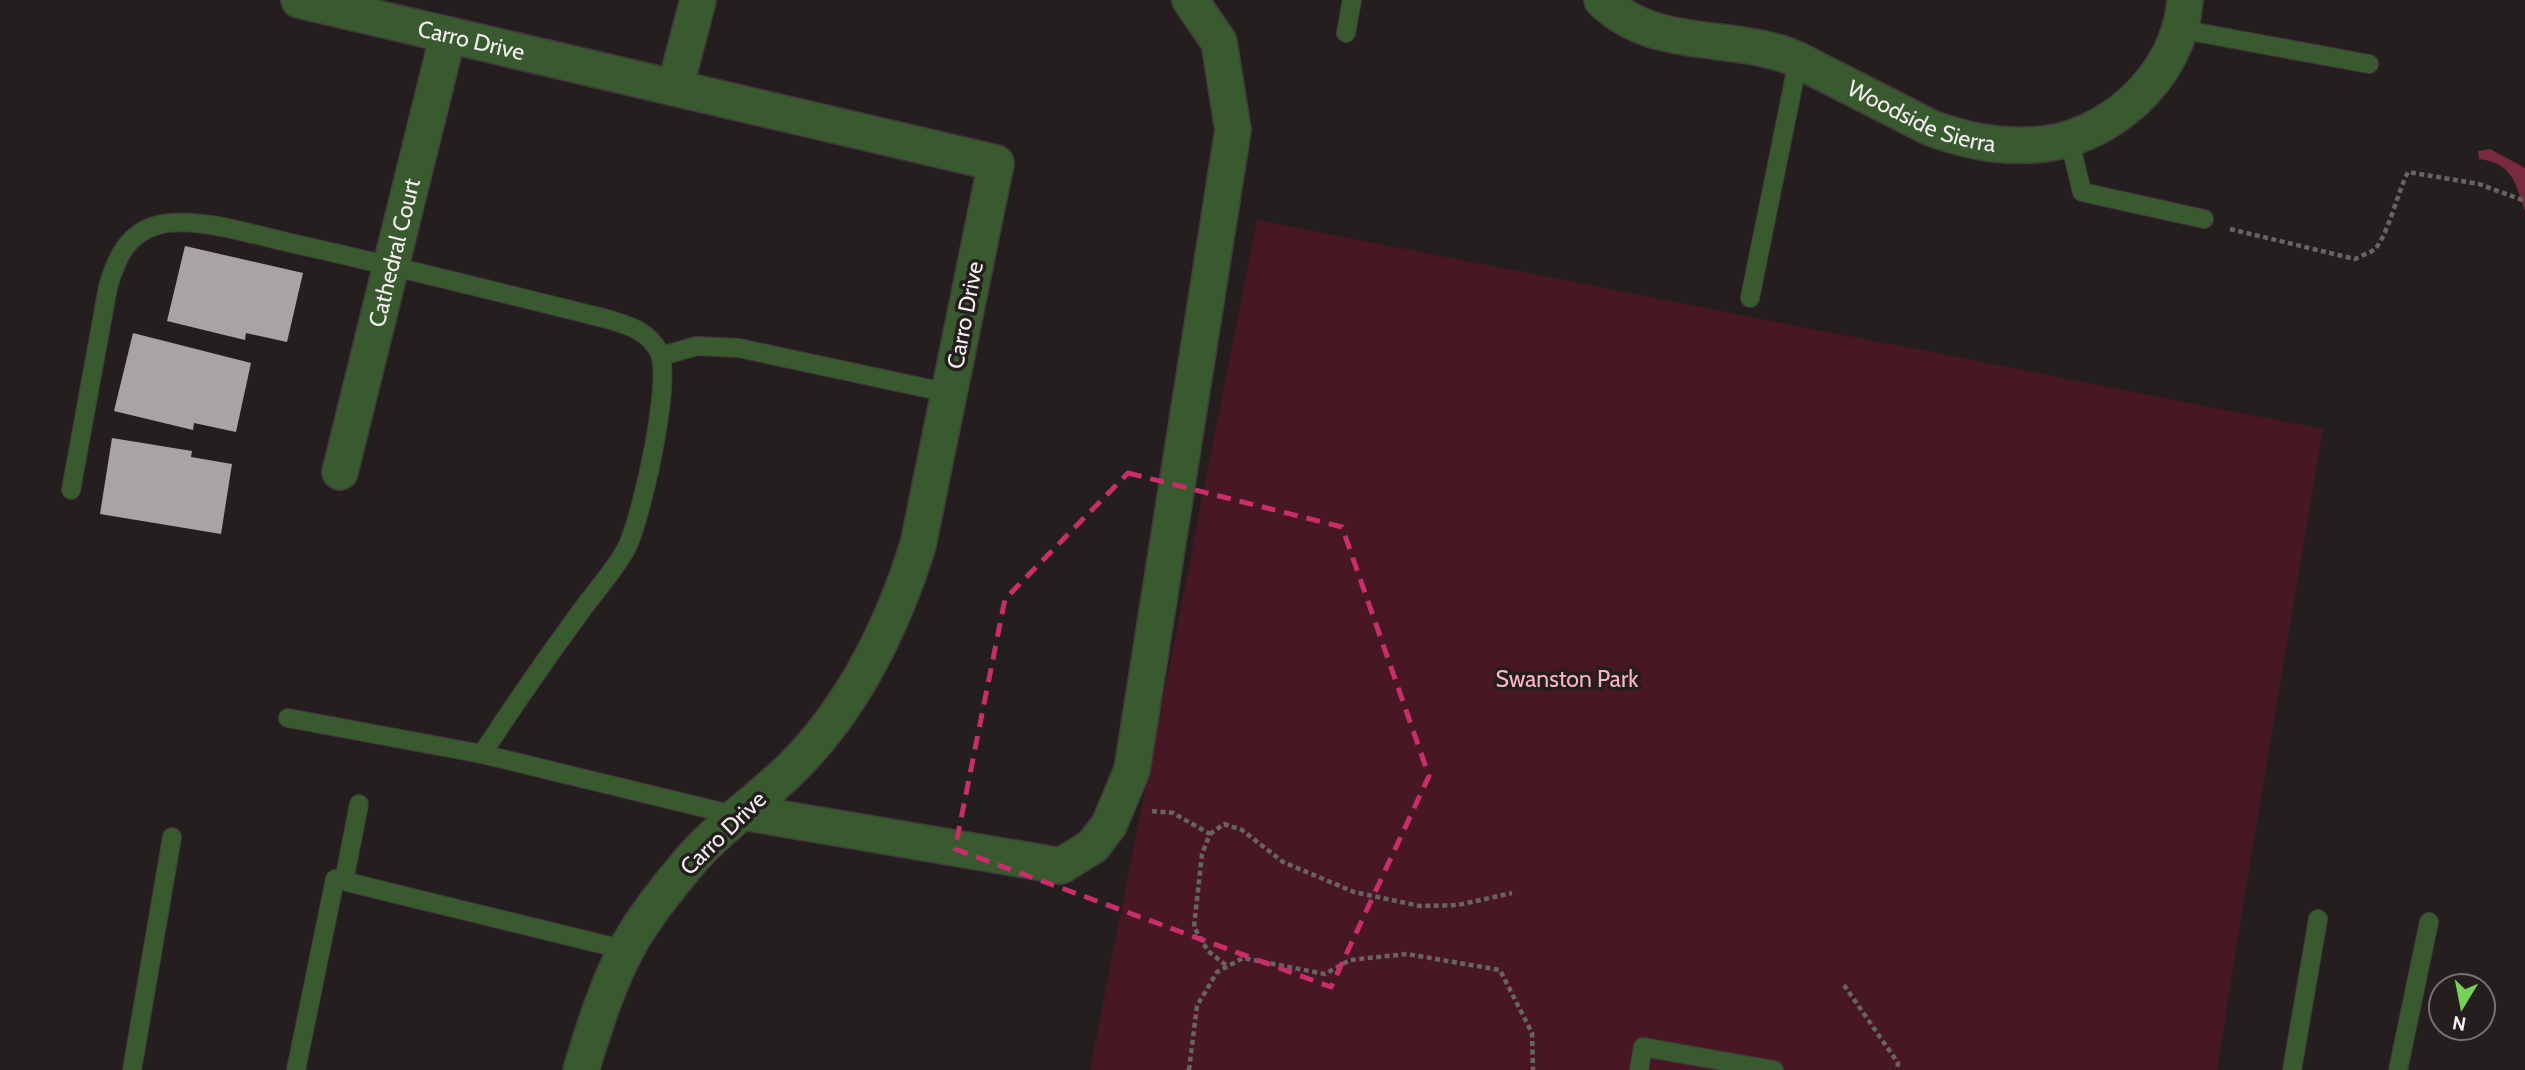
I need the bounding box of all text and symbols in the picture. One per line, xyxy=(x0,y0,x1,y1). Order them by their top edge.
street label: Carro Drive xyxy=(415,14,528,66)
street label: Woodside Sierra xyxy=(1843,74,1997,158)
street label: Cathedral Court xyxy=(362,175,426,330)
street label: Carro Drive xyxy=(941,259,989,371)
park label: Swanston Park xyxy=(1496,665,1639,693)
street label: Carro Drive xyxy=(674,785,772,881)
north arrow xyxy=(2427,972,2497,1042)
text: N xyxy=(2451,1011,2468,1036)

